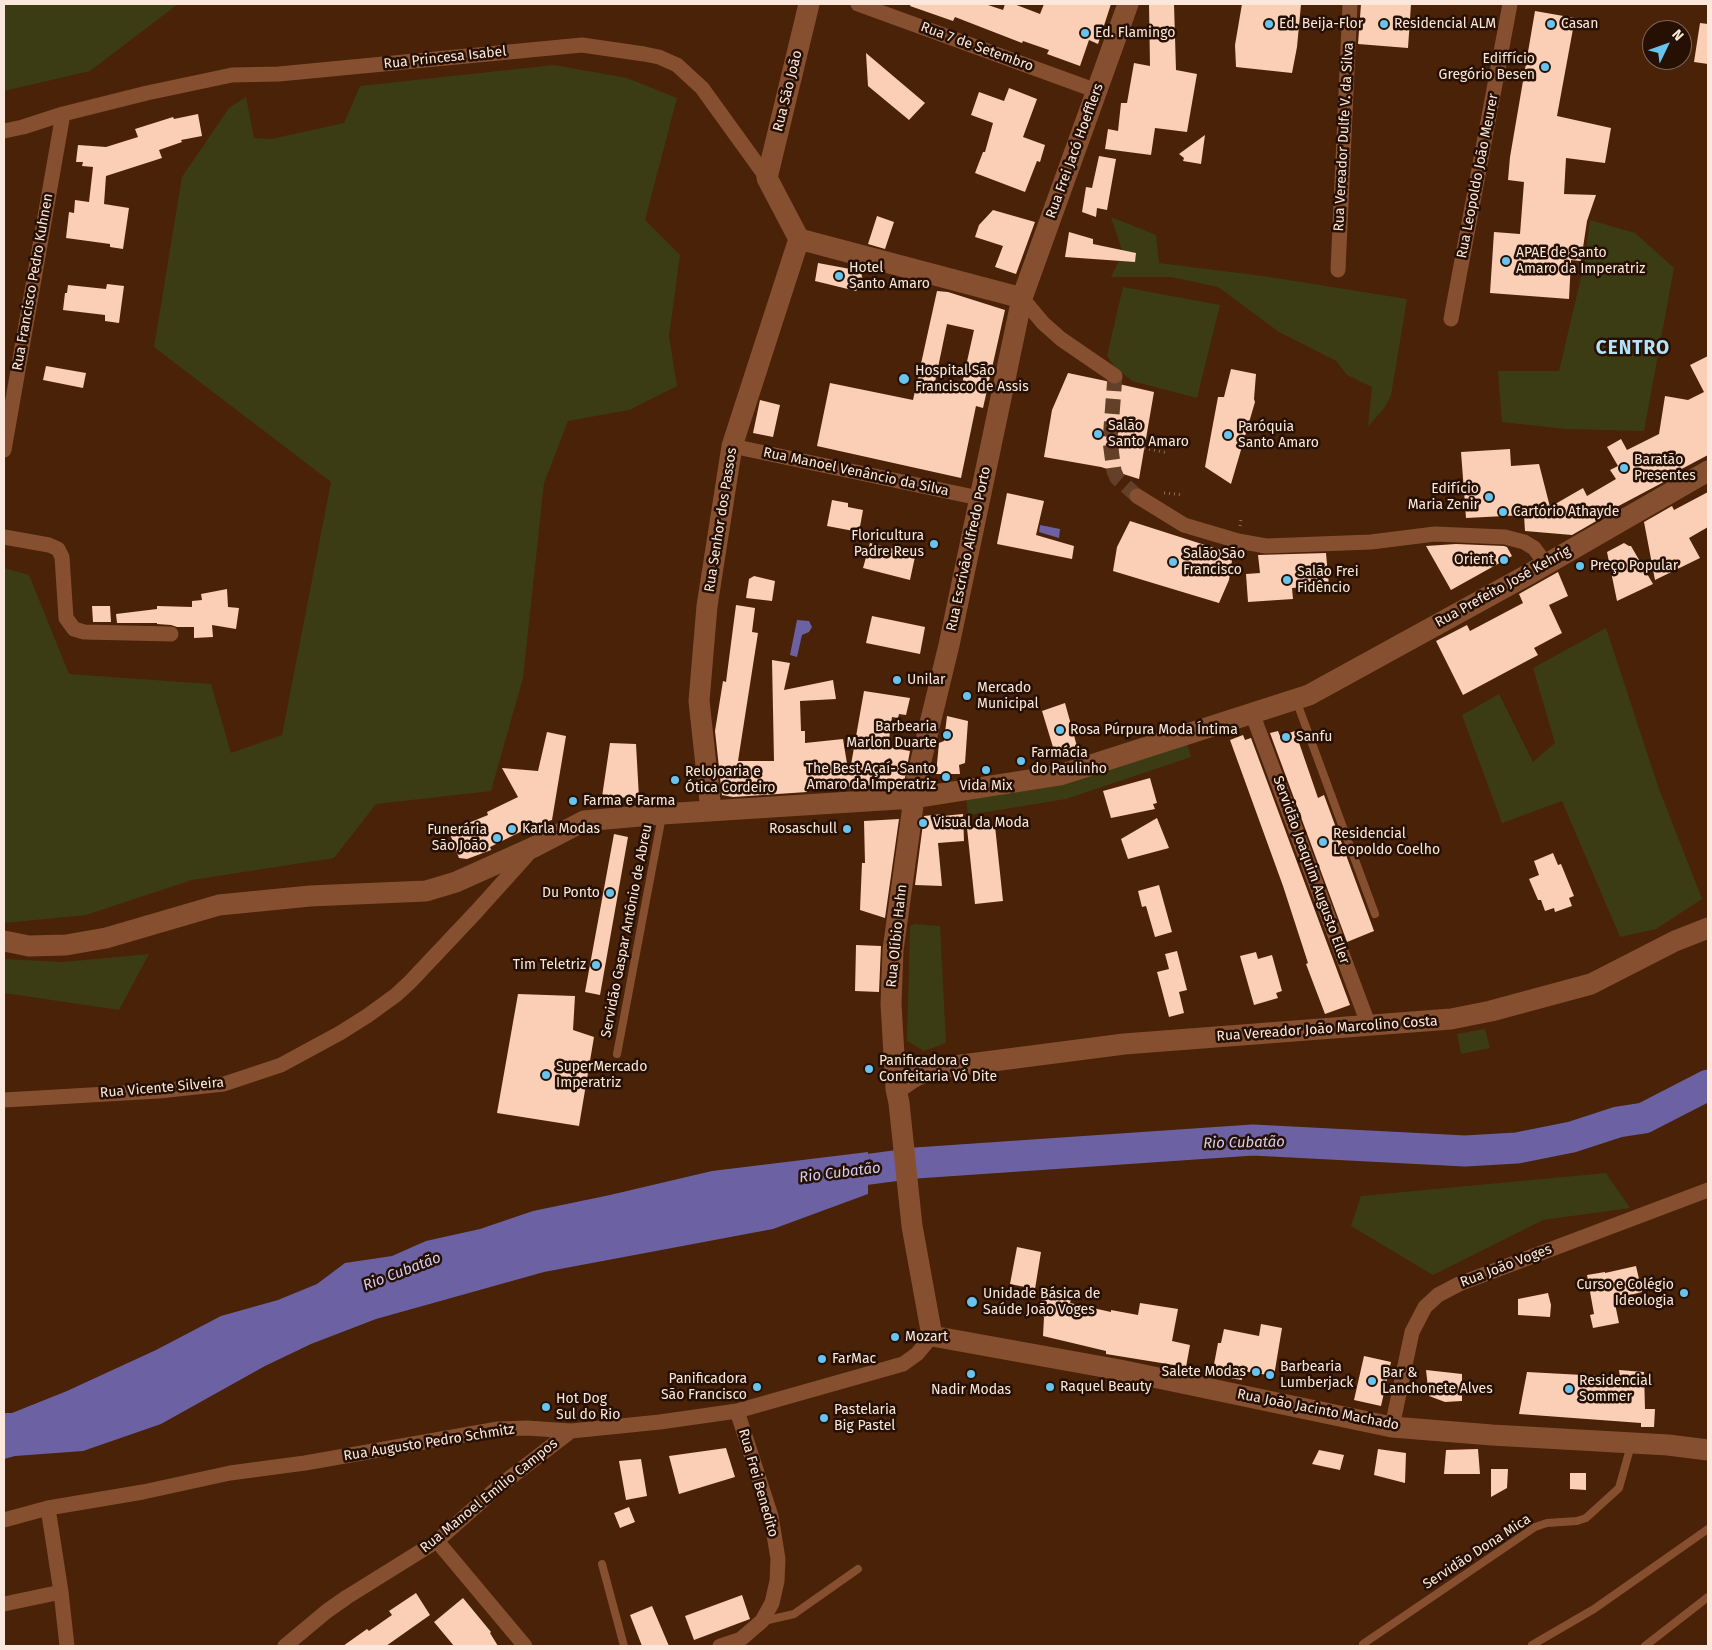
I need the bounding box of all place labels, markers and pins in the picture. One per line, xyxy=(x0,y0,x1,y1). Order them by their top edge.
place label: Ed. Beija-Flor xyxy=(1279,16,1363,32)
place label: Residencial ALM xyxy=(1394,16,1496,32)
place label: Casan xyxy=(1561,16,1598,32)
marker: Ed. Beija-Flor xyxy=(1263,18,1275,30)
marker: Residencial ALM xyxy=(1378,18,1390,30)
marker: Casan xyxy=(1545,18,1557,30)
place label: Ed. Flamingo xyxy=(1095,25,1175,41)
marker: Ed. Flamingo xyxy=(1079,27,1091,39)
place label: Ediffício Gregório Besen xyxy=(1439,51,1535,84)
marker: Ediffício Gregório Besen xyxy=(1539,61,1551,73)
place label: APAE de Santo Amaro da Imperatriz xyxy=(1516,245,1645,278)
marker: APAE de Santo Amaro da Imperatriz xyxy=(1500,255,1512,267)
place label: Hotel Santo Amaro xyxy=(849,260,930,292)
marker: Hotel Santo Amaro xyxy=(833,270,845,282)
place label: Hospital São Francisco de Assis xyxy=(915,363,1029,396)
marker: Hospital São Francisco de Assis xyxy=(897,372,911,386)
place label: Salão Santo Amaro xyxy=(1108,418,1189,451)
place label: Paróquia Santo Amaro xyxy=(1238,419,1319,452)
marker: Salão Santo Amaro xyxy=(1092,428,1104,440)
marker: Paróquia Santo Amaro xyxy=(1222,429,1234,441)
place label: Baratão Presentes xyxy=(1634,452,1696,484)
marker: Baratão Presentes xyxy=(1618,462,1630,474)
place label: Edifício Maria Zenir xyxy=(1408,481,1479,514)
marker: Edifício Maria Zenir xyxy=(1483,491,1495,503)
place label: Cartório Athayde xyxy=(1513,504,1619,520)
marker: Cartório Athayde xyxy=(1497,506,1509,518)
place label: Floricultura Padre Reus xyxy=(851,528,924,560)
marker: Floricultura Padre Reus xyxy=(928,538,940,550)
place label: Salão São Francisco xyxy=(1183,546,1245,578)
place label: Orient xyxy=(1454,552,1494,568)
marker: Orient xyxy=(1498,554,1510,566)
marker: Salão São Francisco xyxy=(1167,556,1179,568)
place label: Preço Popular xyxy=(1590,558,1678,574)
marker: Preço Popular xyxy=(1574,560,1586,572)
place label: Salão Frei Fidêncio xyxy=(1297,564,1359,596)
marker: Salão Frei Fidêncio xyxy=(1281,574,1293,586)
place label: Unilar xyxy=(907,672,945,688)
marker: Unilar xyxy=(891,674,903,686)
place label: Mercado Municipal xyxy=(977,680,1039,712)
marker: Mercado Municipal xyxy=(961,690,973,702)
place label: Barbearia Marlon Duarte xyxy=(846,719,937,752)
place label: Rosa Púrpura Moda Íntima xyxy=(1070,722,1238,738)
marker: Rosa Púrpura Moda Íntima xyxy=(1054,724,1066,736)
marker: Barbearia Marlon Duarte xyxy=(941,729,953,741)
place label: Sanfu xyxy=(1296,729,1332,745)
marker: Sanfu xyxy=(1280,731,1292,743)
place label: Farmácia do Paulinho xyxy=(1031,745,1107,778)
marker: Farmácia do Paulinho xyxy=(1015,755,1027,767)
place label: The Best Açaí- Santo Amaro da Imperatriz xyxy=(806,761,936,794)
place label: Relojoaria e Ótica Cordeiro xyxy=(685,764,775,796)
marker: Vida Mix xyxy=(980,764,992,776)
marker: The Best Açaí- Santo Amaro da Imperatriz xyxy=(940,771,952,783)
marker: Relojoaria e Ótica Cordeiro xyxy=(669,774,681,786)
place label: Vida Mix xyxy=(959,778,1013,794)
place label: Farma e Farma xyxy=(583,793,675,809)
marker: Farma e Farma xyxy=(567,795,579,807)
place label: Visual da Moda xyxy=(933,815,1029,831)
marker: Visual da Moda xyxy=(917,817,929,829)
place label: Karla Modas xyxy=(522,821,600,837)
place label: Rosaschull xyxy=(769,821,837,837)
place label: Funerária São João xyxy=(427,822,487,854)
marker: Karla Modas xyxy=(506,823,518,835)
marker: Rosaschull xyxy=(841,823,853,835)
place label: Residencial Leopoldo Coelho xyxy=(1333,826,1440,859)
marker: Funerária São João xyxy=(491,832,503,844)
marker: Residencial Leopoldo Coelho xyxy=(1317,836,1329,848)
place label: Du Ponto xyxy=(542,885,600,901)
marker: Du Ponto xyxy=(604,887,616,899)
place label: Tim Teletriz xyxy=(513,957,586,973)
marker: Tim Teletriz xyxy=(590,959,602,971)
place label: Panificadora e Confeitaria Vó Dite xyxy=(879,1053,997,1086)
place label: SuperMercado Imperatriz xyxy=(556,1059,647,1092)
marker: Panificadora e Confeitaria Vó Dite xyxy=(863,1063,875,1075)
marker: SuperMercado Imperatriz xyxy=(540,1069,552,1081)
place label: Curso e Colégio Ideologia xyxy=(1576,1277,1674,1310)
place label: Unidade Básica de Saúde João Voges xyxy=(983,1286,1100,1318)
marker: Curso e Colégio Ideologia xyxy=(1678,1287,1690,1299)
marker: Unidade Básica de Saúde João Voges xyxy=(965,1295,979,1309)
place label: Mozart xyxy=(905,1329,948,1345)
marker: Mozart xyxy=(889,1331,901,1343)
place label: FarMac xyxy=(832,1351,876,1367)
marker: FarMac xyxy=(816,1353,828,1365)
place label: Barbearia Lumberjack xyxy=(1280,1359,1354,1391)
place label: Salete Modas xyxy=(1162,1364,1246,1380)
place label: Bar & Lanchonete Alves xyxy=(1382,1365,1493,1398)
marker: Salete Modas xyxy=(1250,1366,1262,1378)
marker: Nadir Modas xyxy=(965,1368,977,1380)
marker: Barbearia Lumberjack xyxy=(1264,1369,1276,1381)
place label: Panificadora São Francisco xyxy=(661,1371,747,1404)
place label: Residencial Sommer xyxy=(1579,1373,1652,1405)
marker: Bar & Lanchonete Alves xyxy=(1366,1375,1378,1387)
place label: Raquel Beauty xyxy=(1060,1379,1152,1395)
marker: Panificadora São Francisco xyxy=(751,1381,763,1393)
marker: Raquel Beauty xyxy=(1044,1381,1056,1393)
place label: Nadir Modas xyxy=(931,1382,1011,1398)
marker: Residencial Sommer xyxy=(1563,1383,1575,1395)
place label: Hot Dog Sul do Rio xyxy=(556,1391,620,1424)
marker: Hot Dog Sul do Rio xyxy=(540,1401,552,1413)
place label: Pastelaria Big Pastel xyxy=(834,1402,896,1434)
marker: Pastelaria Big Pastel xyxy=(818,1412,830,1424)

